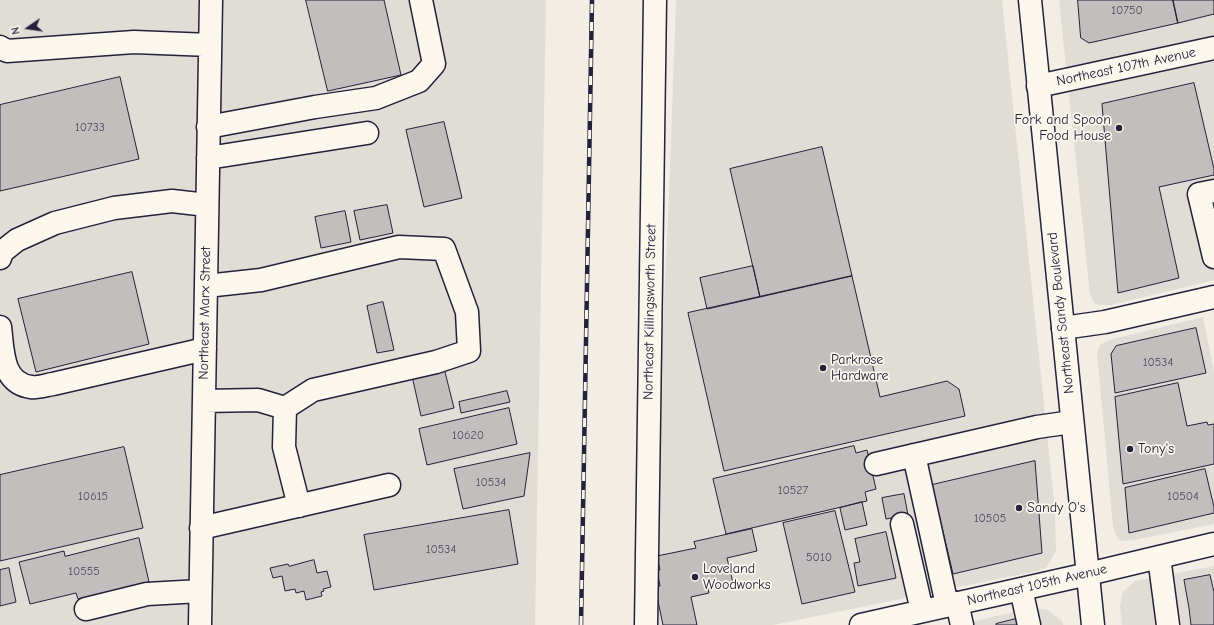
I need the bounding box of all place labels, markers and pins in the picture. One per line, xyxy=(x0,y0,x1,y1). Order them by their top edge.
place label: Fork and Spoon Food House xyxy=(1015,112,1111,144)
marker: Fork and Spoon Food House xyxy=(1114,123,1124,133)
place label: Parkrose Hardware xyxy=(831,352,889,384)
marker: Parkrose Hardware xyxy=(818,363,828,373)
place label: Tony's xyxy=(1138,441,1174,457)
marker: Tony's xyxy=(1125,444,1135,454)
place label: Sandy O's xyxy=(1027,500,1086,516)
marker: Sandy O's xyxy=(1014,503,1024,513)
place label: Loveland Woodworks xyxy=(703,561,770,594)
marker: Loveland Woodworks xyxy=(690,572,700,582)

